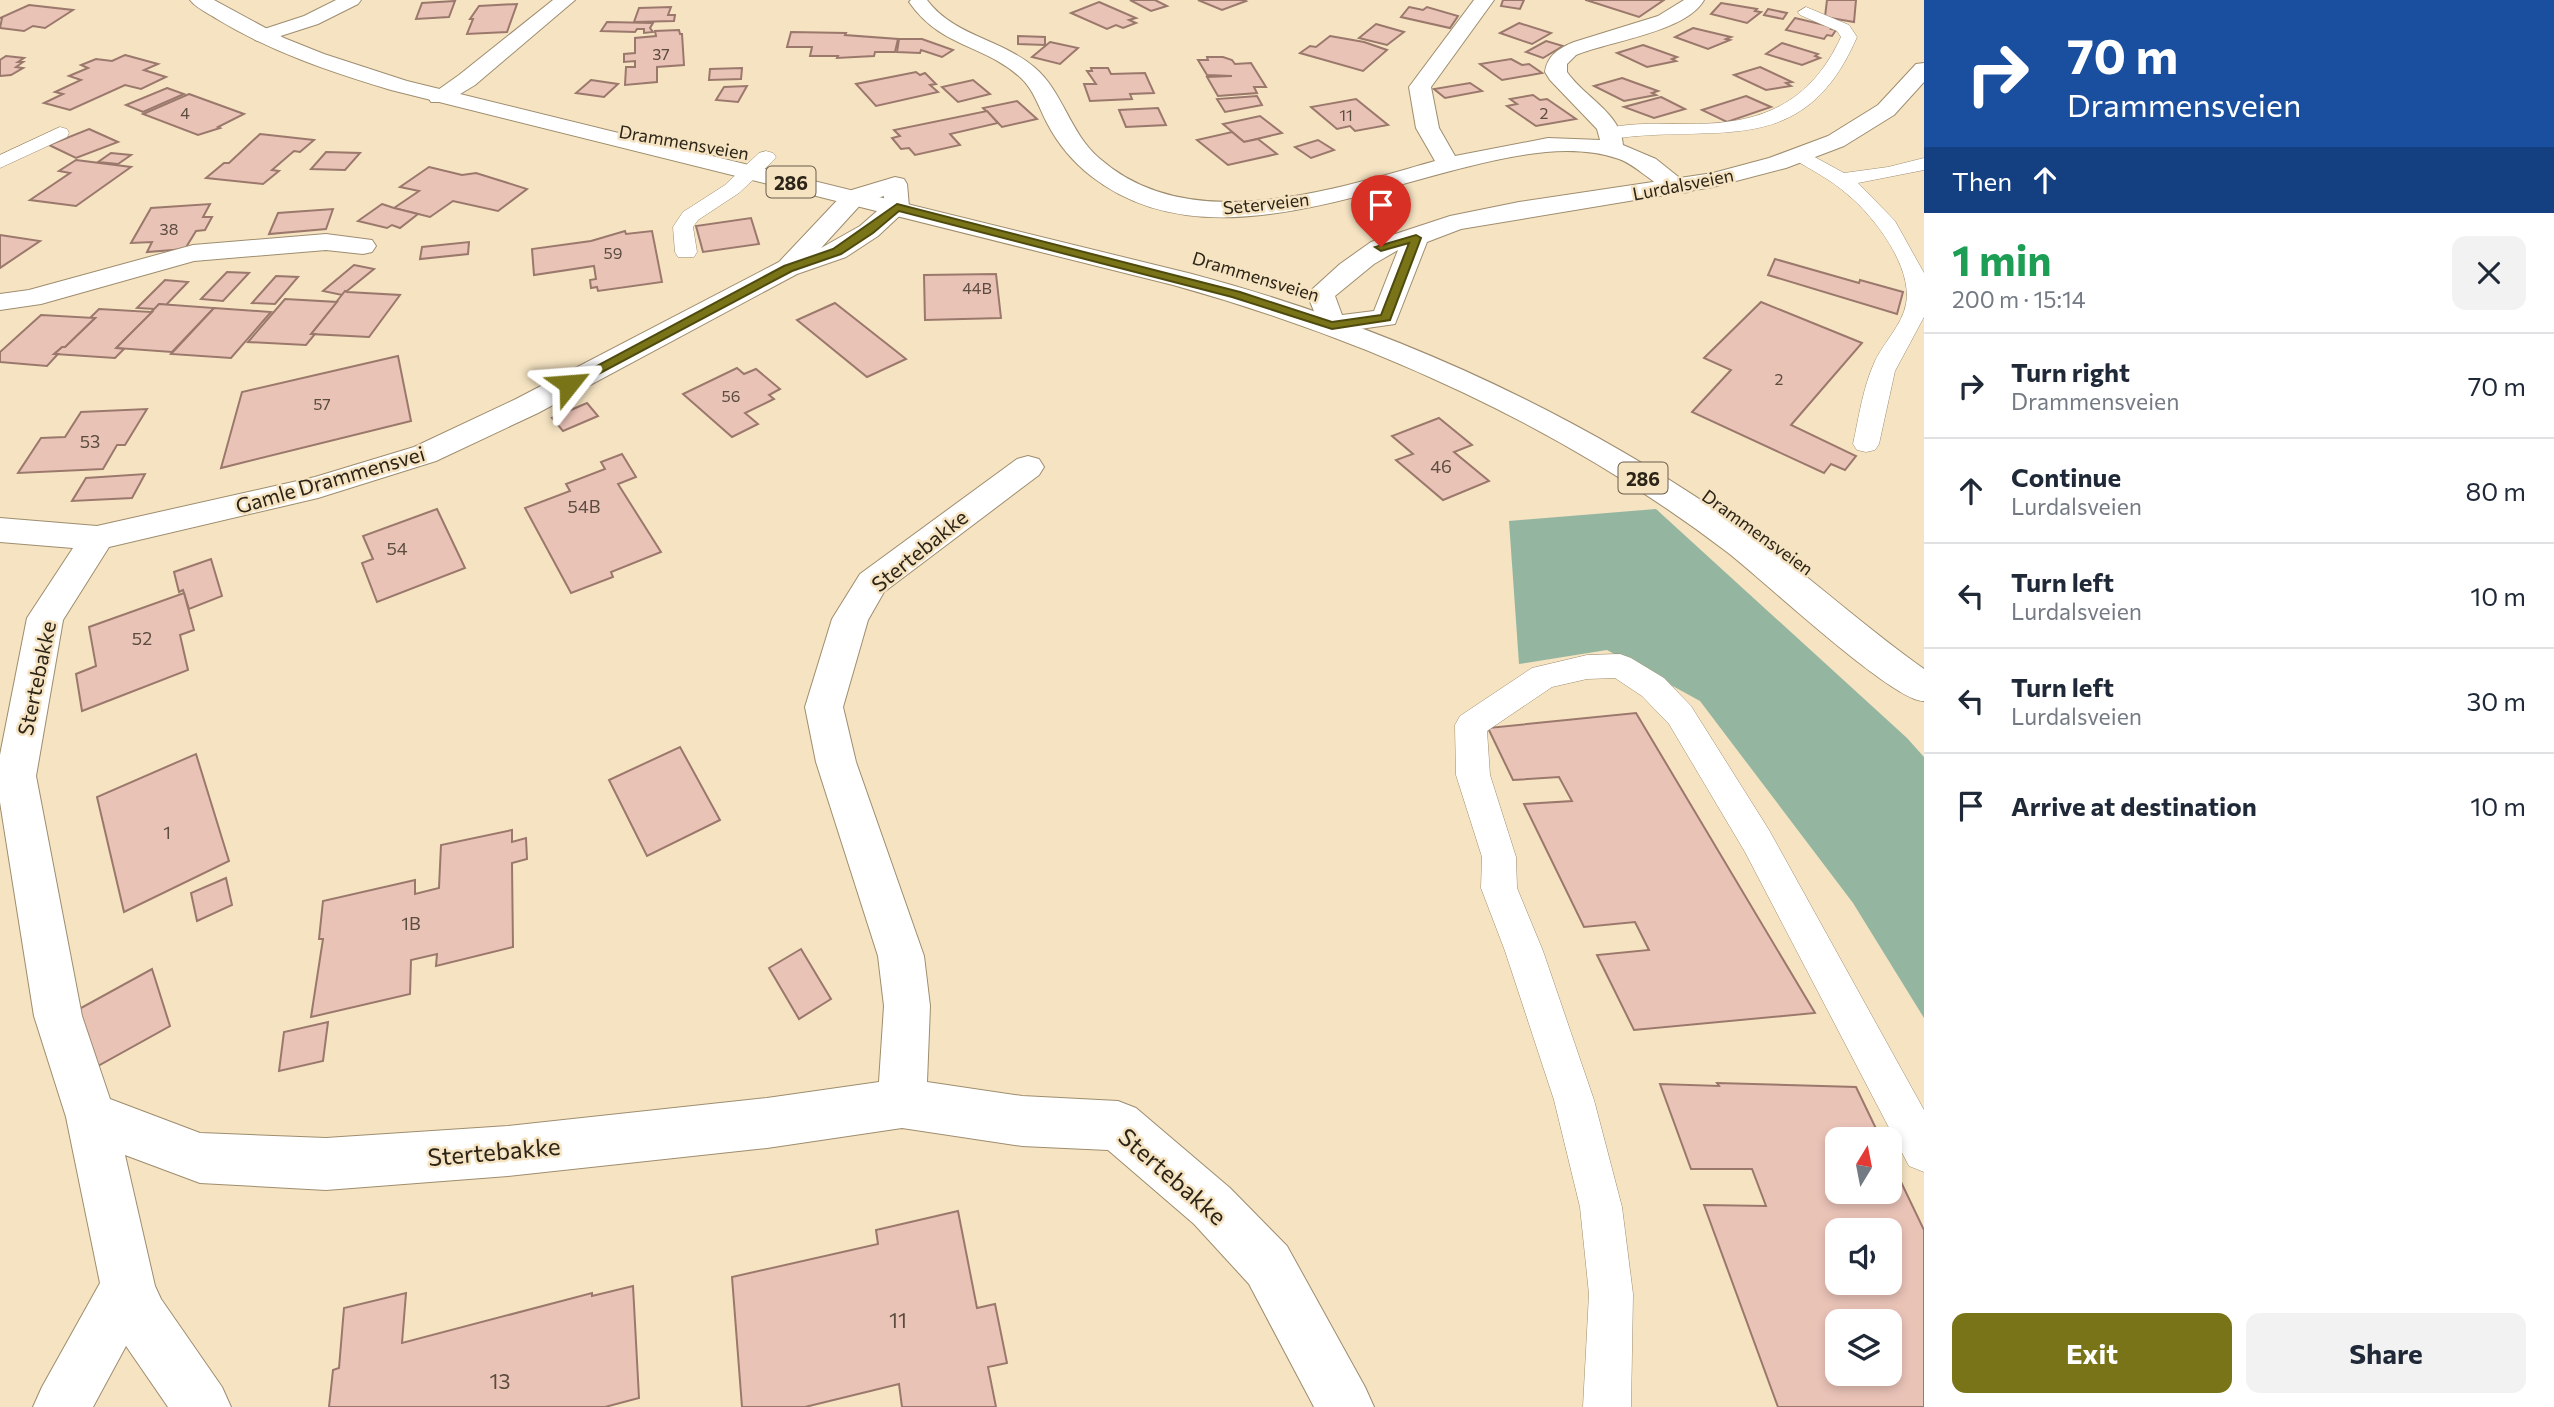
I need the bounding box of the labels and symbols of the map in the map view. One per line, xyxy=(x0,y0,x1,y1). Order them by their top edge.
house number: 37 xyxy=(652,44,670,63)
house number: 4 xyxy=(180,103,190,122)
house number: 2 xyxy=(1540,103,1549,122)
house number: 11 xyxy=(1339,105,1353,124)
street label: Drammensveien xyxy=(617,120,751,164)
street label: Lurdalsveien xyxy=(1631,163,1735,205)
road number: 286 xyxy=(766,166,816,198)
pin xyxy=(1351,175,1411,247)
street label: Seterveien xyxy=(1222,188,1310,218)
house number: 38 xyxy=(160,219,178,238)
house number: 59 xyxy=(604,243,622,262)
street label: Drammensveien xyxy=(1190,246,1322,306)
house number: 44B xyxy=(962,278,992,297)
position arrow xyxy=(532,347,606,421)
house number: 2 xyxy=(1775,369,1784,388)
house number: 56 xyxy=(722,386,740,405)
house number: 57 xyxy=(313,394,331,413)
house number: 53 xyxy=(80,430,100,452)
street label: Gamle Drammensvei xyxy=(232,440,428,518)
house number: 46 xyxy=(1430,455,1452,477)
road number: 286 xyxy=(1618,463,1668,494)
street label: Drammensveien xyxy=(1698,484,1818,580)
house number: 54B xyxy=(568,495,600,517)
street label: Stertebakke xyxy=(866,504,972,596)
house number: 54 xyxy=(386,537,408,559)
street label: Stertebakke xyxy=(12,619,60,737)
house number: 52 xyxy=(132,627,152,649)
house number: 1 xyxy=(163,821,171,843)
house number: 1B xyxy=(401,912,421,934)
street label: Stertebakke xyxy=(1113,1121,1233,1231)
north arrow xyxy=(1825,1127,1902,1204)
street label: Stertebakke xyxy=(427,1131,561,1171)
house number: 11 xyxy=(889,1307,907,1332)
house number: 13 xyxy=(490,1368,510,1393)

